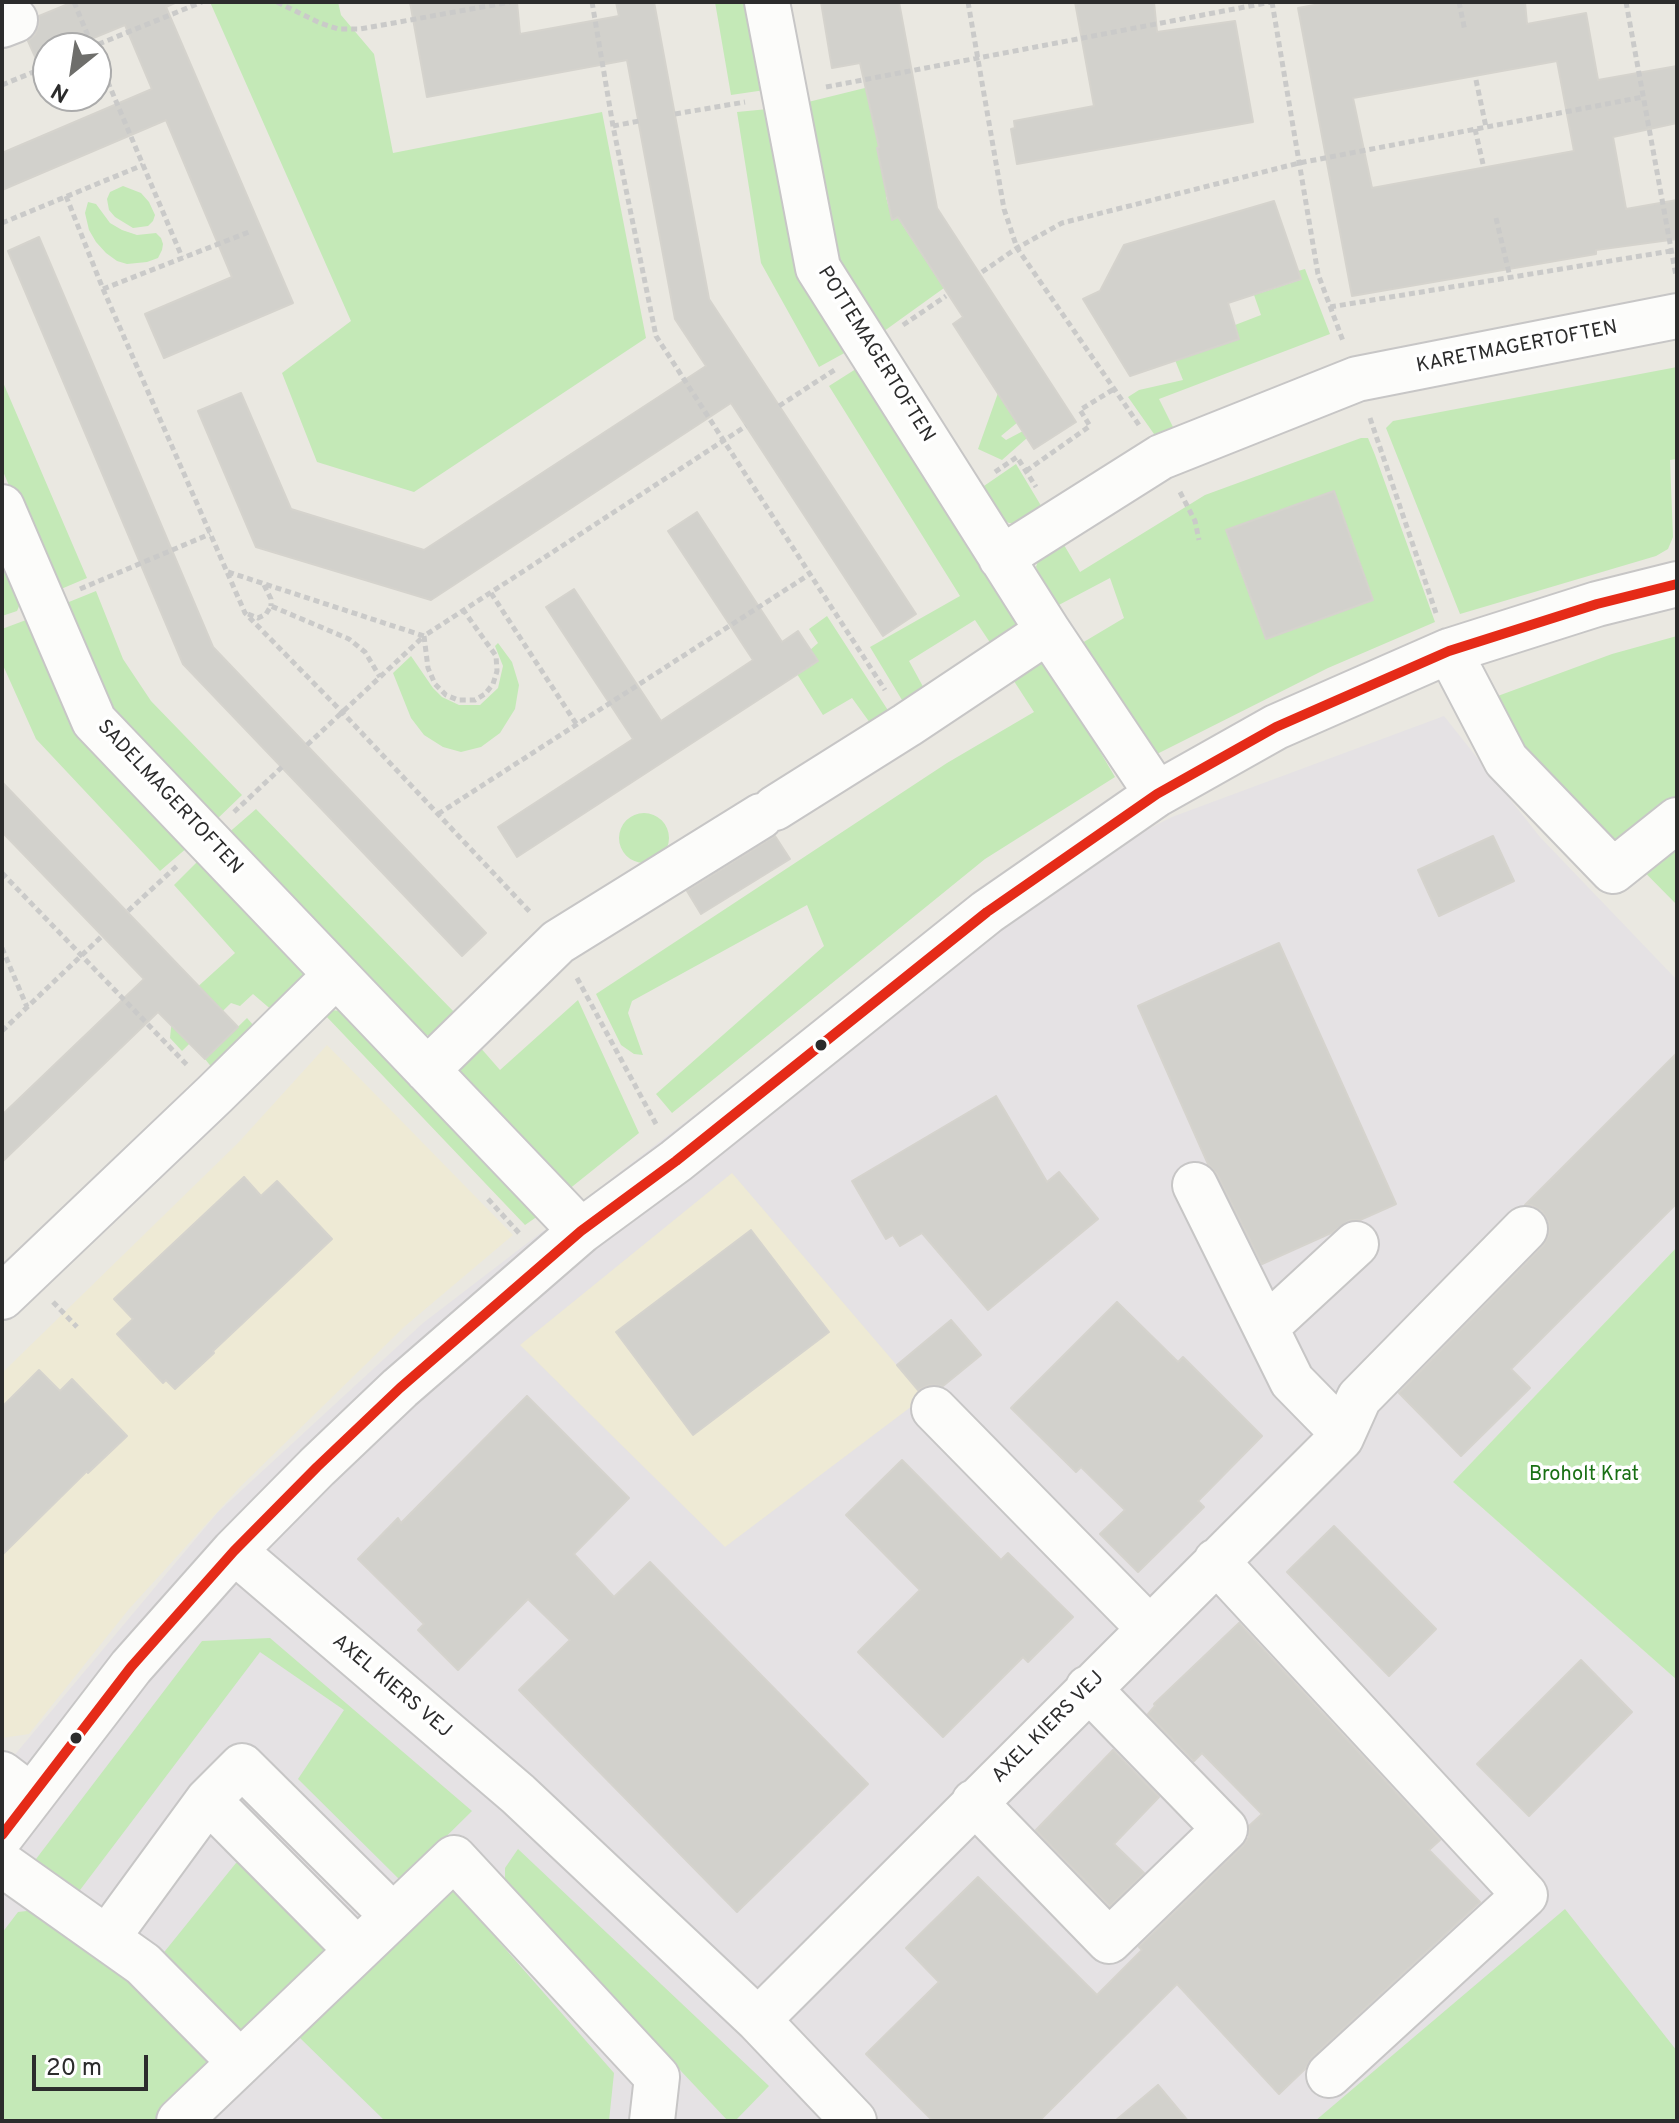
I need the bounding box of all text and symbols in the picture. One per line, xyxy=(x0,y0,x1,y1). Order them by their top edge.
north arrow xyxy=(32,32,112,112)
text: N xyxy=(47,76,74,107)
street label: POTTEMAGERTOFTEN xyxy=(811,263,939,447)
street label: KARETMAGERTOFTEN xyxy=(1414,317,1620,379)
street label: SADELMAGERTOFTEN xyxy=(91,716,247,880)
unlabelled marker xyxy=(813,1037,829,1053)
park label: Broholt Krat xyxy=(1529,1464,1639,1488)
street label: AXEL KIERS VEJ xyxy=(326,1630,456,1744)
street label: AXEL KIERS VEJ xyxy=(988,1667,1110,1789)
unlabelled marker xyxy=(68,1730,84,1746)
scale bar xyxy=(36,2039,152,2089)
text: 20 m xyxy=(46,2054,102,2084)

